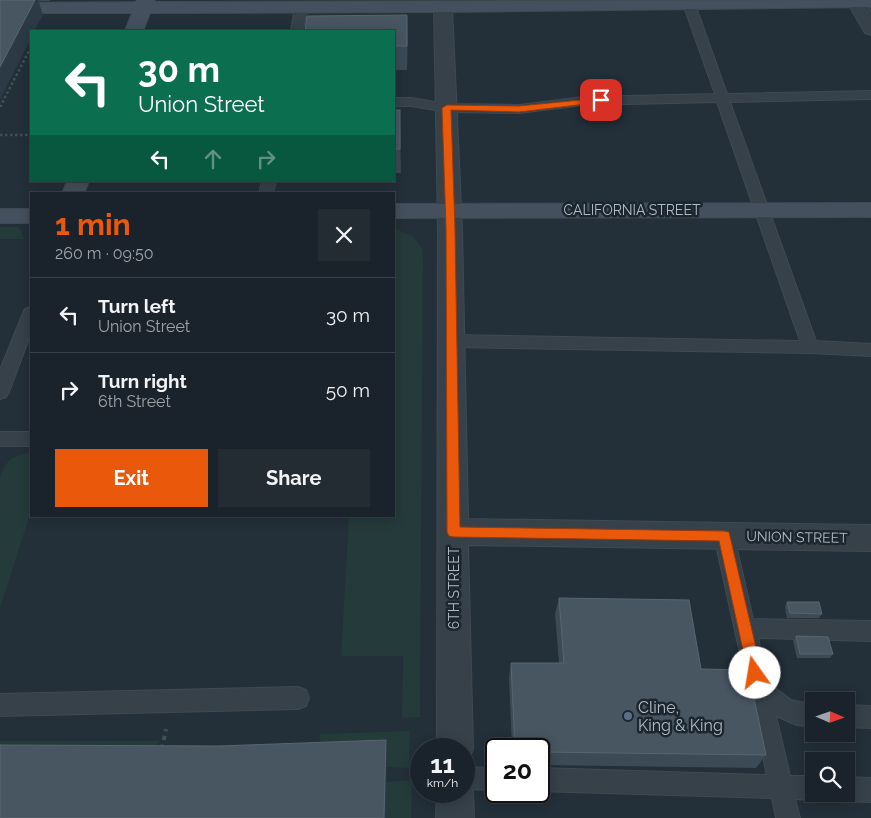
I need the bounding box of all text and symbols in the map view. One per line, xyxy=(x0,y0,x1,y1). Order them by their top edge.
text: 30 m xyxy=(138,49,220,90)
icon: left xyxy=(55,50,120,115)
pin xyxy=(580,79,622,121)
icon: arrive xyxy=(587,86,615,114)
text: Union Street xyxy=(138,91,265,117)
icon: left xyxy=(146,145,174,173)
icon: ahead xyxy=(199,145,227,173)
icon: right xyxy=(252,145,280,173)
street label: CALIFORNIA STREET xyxy=(564,202,701,218)
text: 1 min xyxy=(55,207,131,242)
button: close xyxy=(318,209,370,261)
text: 260 m · 09:50 xyxy=(55,244,153,263)
text: Turn left xyxy=(98,295,175,317)
icon: left xyxy=(55,301,83,329)
text: 30 m xyxy=(326,304,370,326)
text: Union Street xyxy=(98,317,190,336)
text: Turn right xyxy=(98,370,187,392)
icon: right xyxy=(55,376,83,404)
text: 50 m xyxy=(326,379,370,401)
text: 6th Street xyxy=(98,392,171,411)
button: Exit xyxy=(55,449,208,507)
button: Share xyxy=(218,449,370,507)
street label: UNION STREET xyxy=(746,528,848,546)
street label: 6TH STREET xyxy=(446,546,462,629)
position arrow xyxy=(728,646,780,698)
north arrow xyxy=(805,692,855,742)
map controls xyxy=(805,692,855,802)
place label: Cline, King & King xyxy=(638,698,723,735)
marker: Cline, King & King xyxy=(622,710,634,722)
speed limit sign: 20 xyxy=(485,738,550,803)
text: 11 xyxy=(430,749,455,779)
button: search xyxy=(805,752,855,802)
text: km/h xyxy=(427,776,458,790)

